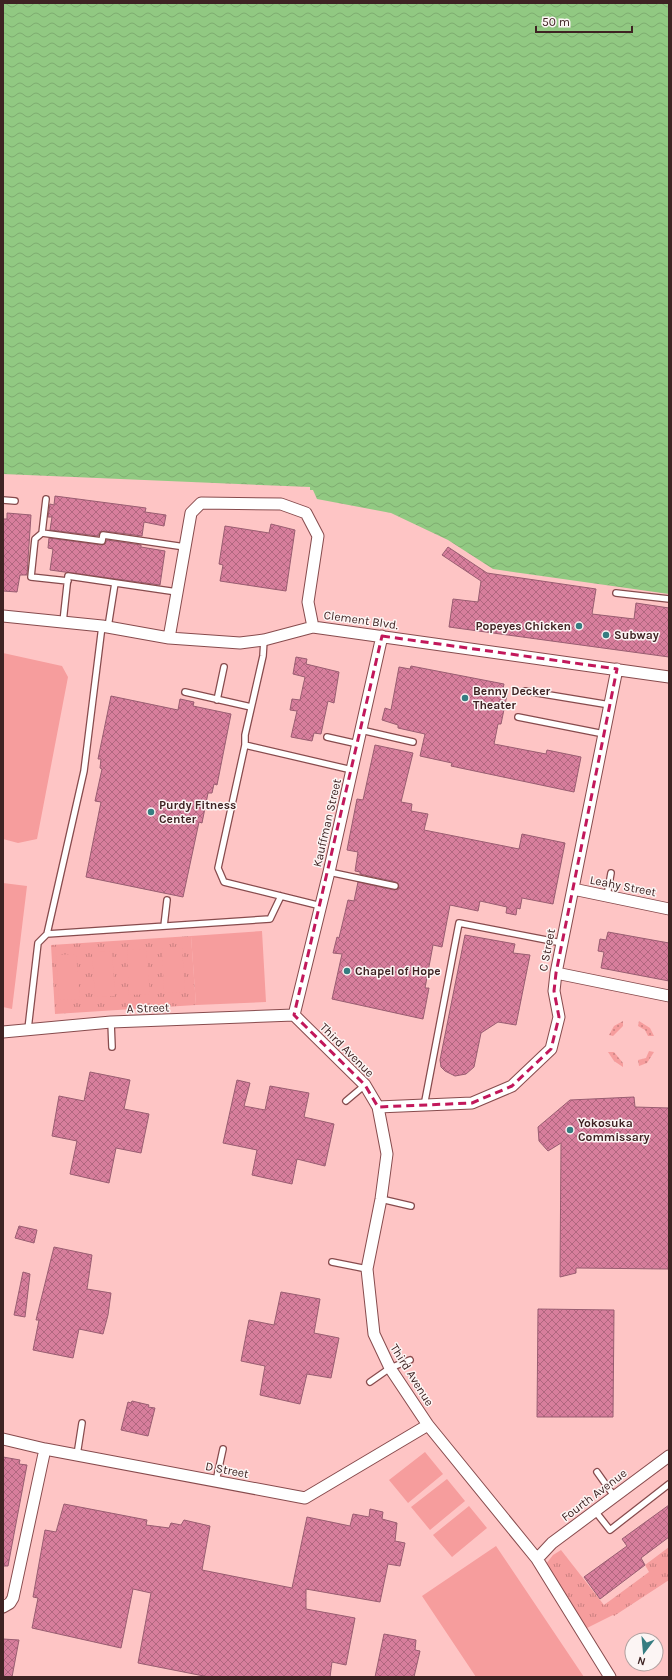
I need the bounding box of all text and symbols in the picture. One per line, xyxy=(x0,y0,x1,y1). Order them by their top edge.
scale bar xyxy=(536,8,632,34)
text: 50 m xyxy=(542,15,570,29)
street label: Clement Blvd. xyxy=(323,608,399,632)
place label: Popeyes Chicken xyxy=(475,619,571,633)
marker: Popeyes Chicken xyxy=(574,621,584,631)
place label: Subway xyxy=(614,628,659,642)
marker: Subway xyxy=(601,630,611,640)
place label: Benny Decker Theater xyxy=(473,684,551,712)
marker: Benny Decker Theater xyxy=(460,693,470,703)
street label: Kauffman Street xyxy=(310,777,344,869)
place label: Purdy Fitness Center xyxy=(159,798,236,826)
marker: Purdy Fitness Center xyxy=(146,807,156,817)
street label: Leahy Street xyxy=(589,873,658,899)
street label: C Street xyxy=(536,927,558,973)
place label: Chapel of Hope xyxy=(355,964,441,978)
marker: Chapel of Hope xyxy=(342,966,352,976)
street label: A Street xyxy=(126,1000,170,1016)
street label: Third Avenue xyxy=(317,1020,377,1080)
place label: Yokosuka Commissary xyxy=(578,1116,650,1144)
marker: Yokosuka Commissary xyxy=(565,1125,575,1135)
street label: Third Avenue xyxy=(387,1341,437,1409)
street label: D Street xyxy=(204,1459,250,1481)
street label: Fourth Avenue xyxy=(559,1466,629,1524)
north arrow xyxy=(624,1632,664,1672)
text: N xyxy=(636,1654,647,1668)

